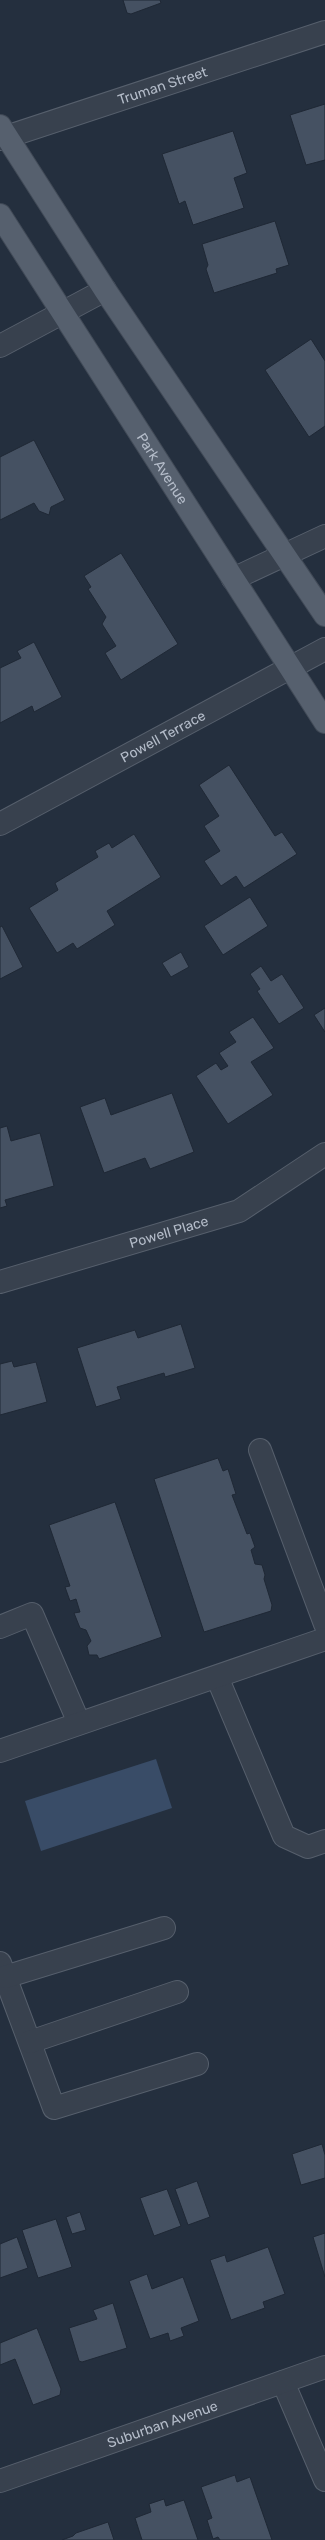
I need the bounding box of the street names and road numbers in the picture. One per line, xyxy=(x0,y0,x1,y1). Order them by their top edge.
street label: Truman Street xyxy=(116,63,210,109)
street label: Park Avenue xyxy=(133,430,191,508)
street label: Powell Terrace xyxy=(118,707,209,767)
street label: Powell Place xyxy=(127,1213,211,1252)
street label: Suburban Avenue xyxy=(105,2397,220,2452)

